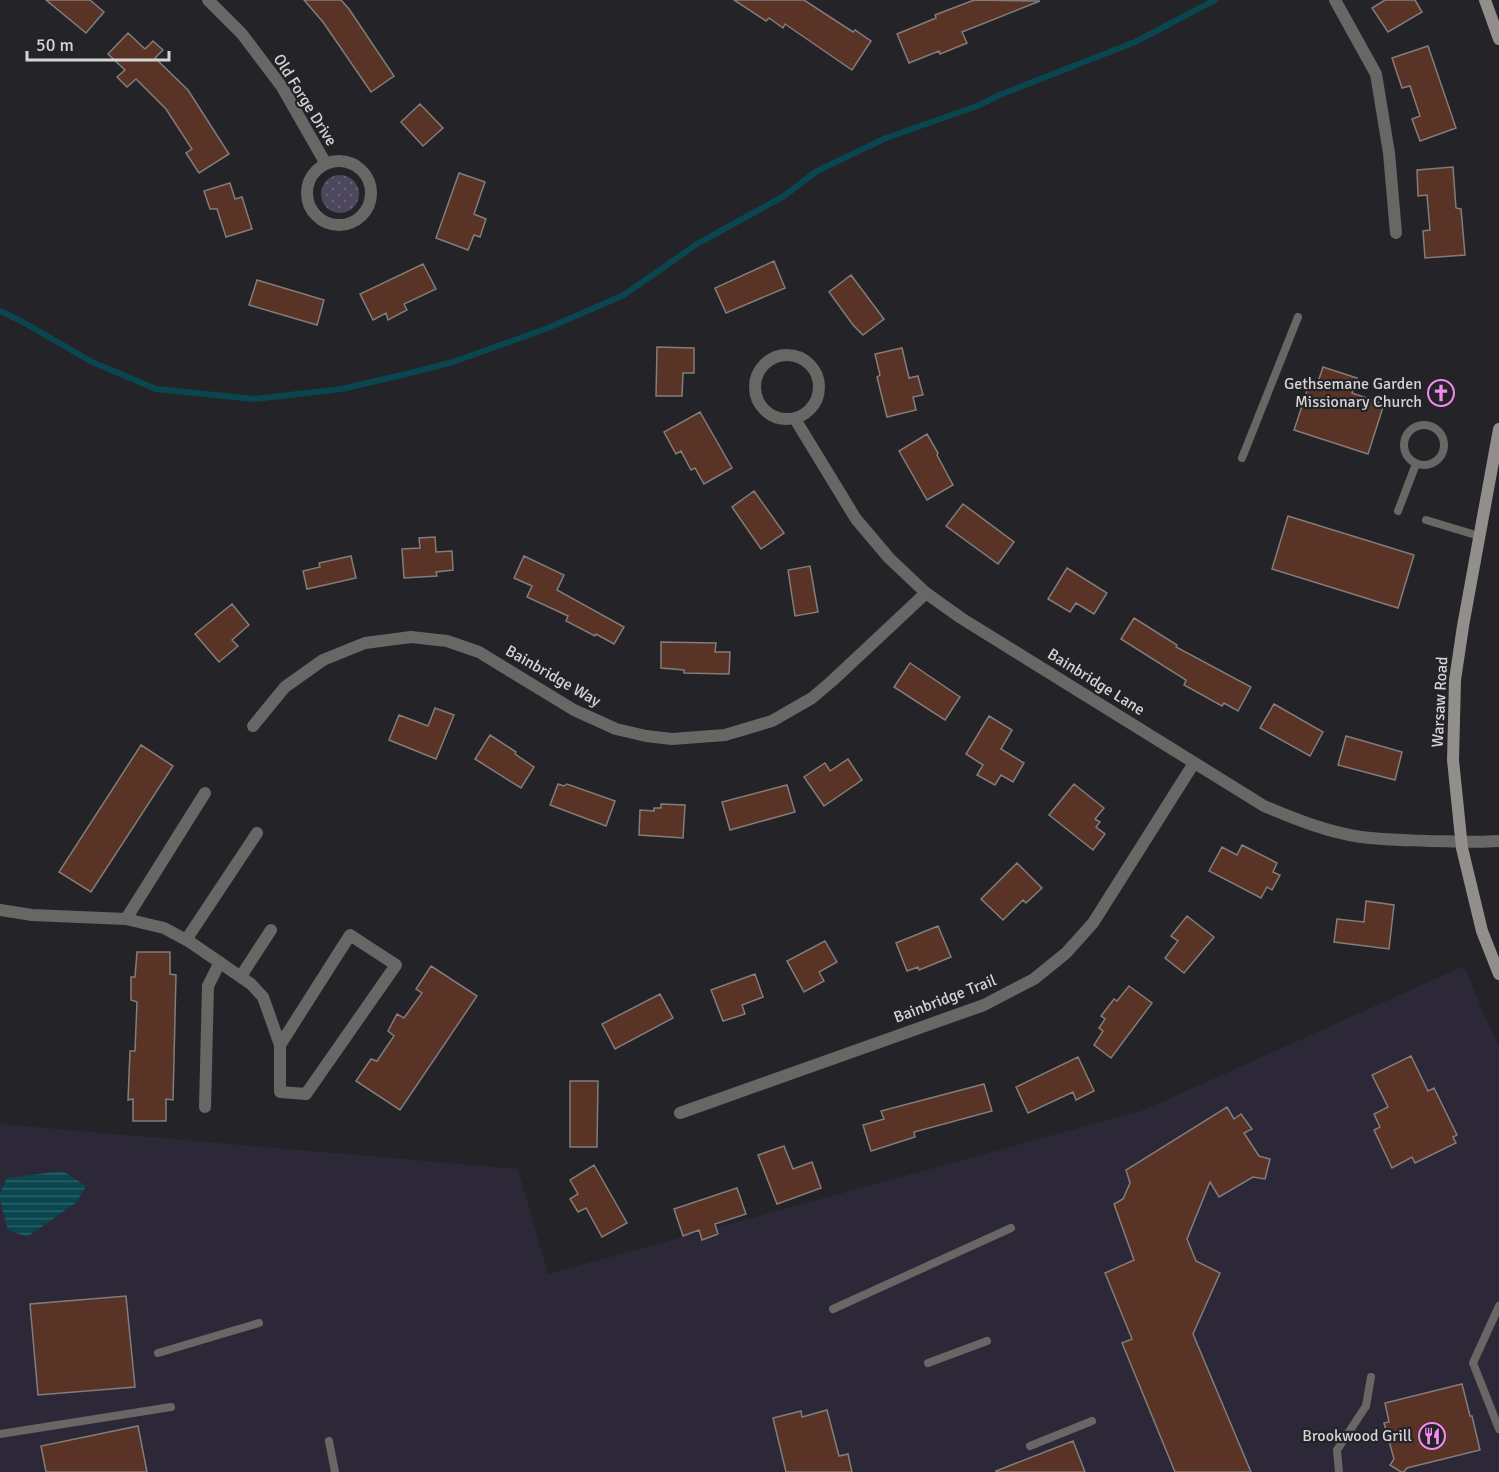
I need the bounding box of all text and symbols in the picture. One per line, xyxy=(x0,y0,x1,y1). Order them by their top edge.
scale bar xyxy=(27,24,170,62)
text: 50 m xyxy=(36,34,74,56)
street label: Old Forge Drive xyxy=(269,50,341,150)
place label: Gethsemane Garden Missionary Church xyxy=(1284,374,1422,412)
church icon: Gethsemane Garden Missionary Church xyxy=(1426,378,1456,408)
street label: Bainbridge Way xyxy=(502,641,605,712)
street label: Bainbridge Lane xyxy=(1043,644,1149,720)
street label: Warsaw Road xyxy=(1428,656,1452,748)
street label: Bainbridge Trail xyxy=(891,970,999,1028)
restaurant icon: Brookwood Grill xyxy=(1417,1421,1447,1451)
place label: Brookwood Grill xyxy=(1302,1426,1412,1446)

